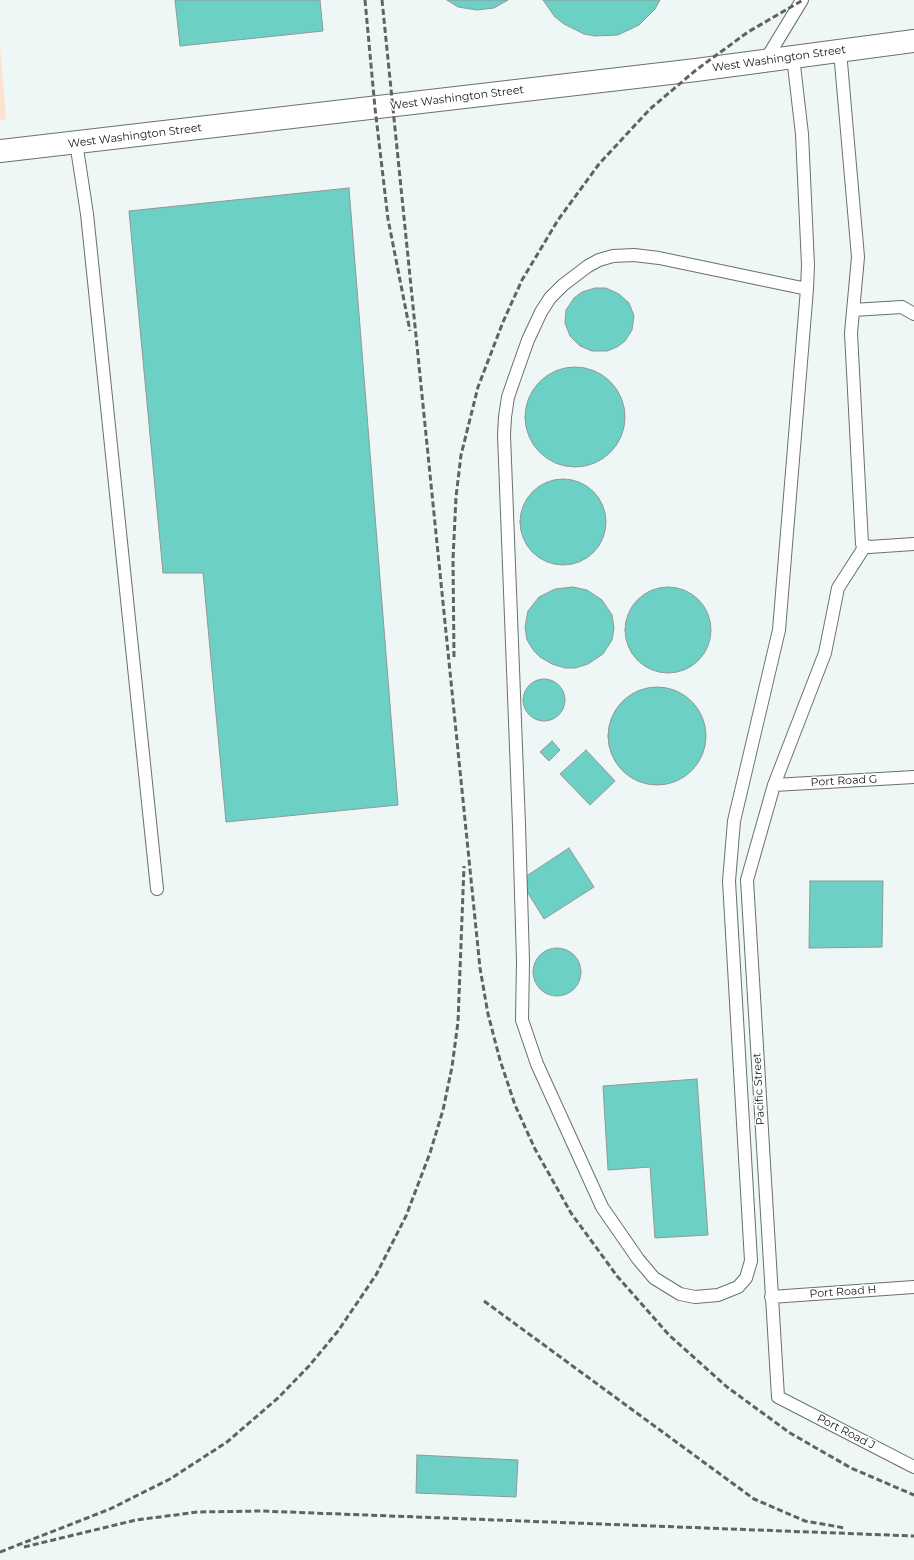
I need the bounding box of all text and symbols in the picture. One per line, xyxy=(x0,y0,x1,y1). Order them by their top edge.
street label: West Washington Street xyxy=(711,43,847,75)
street label: West Washington Street xyxy=(389,83,525,113)
street label: West Washington Street xyxy=(67,121,203,151)
street label: Port Road G xyxy=(810,773,878,789)
street label: Pacific Street xyxy=(751,1053,767,1125)
street label: Port Road H xyxy=(809,1283,877,1301)
street label: Port Road J xyxy=(815,1412,877,1452)

